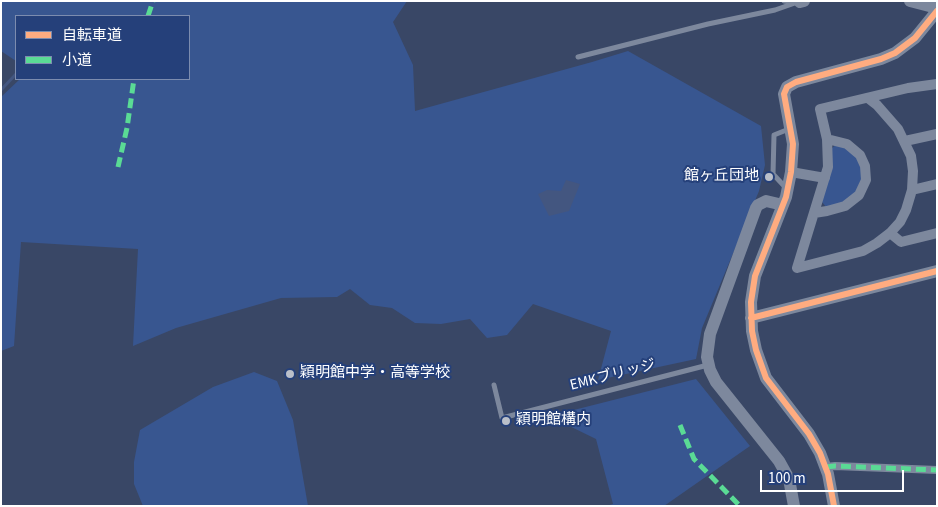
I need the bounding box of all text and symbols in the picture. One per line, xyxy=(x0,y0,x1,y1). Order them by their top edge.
legend xyxy=(15,15,190,80)
text: 自転車道 xyxy=(62,25,122,46)
text: 小道 xyxy=(62,50,92,71)
place label: 館ヶ丘団地 xyxy=(684,168,759,186)
marker: 館ヶ丘団地 xyxy=(763,171,775,183)
street label: EMKブリッジ xyxy=(568,357,658,395)
place label: 穎明館中学・高等学校 xyxy=(300,365,450,383)
marker: 穎明館中学・高等学校 xyxy=(284,368,296,380)
place label: 穎明館構内 xyxy=(516,412,591,430)
marker: 穎明館構内 xyxy=(500,415,512,427)
scale bar xyxy=(763,460,907,492)
text: 100 m xyxy=(768,468,806,489)

